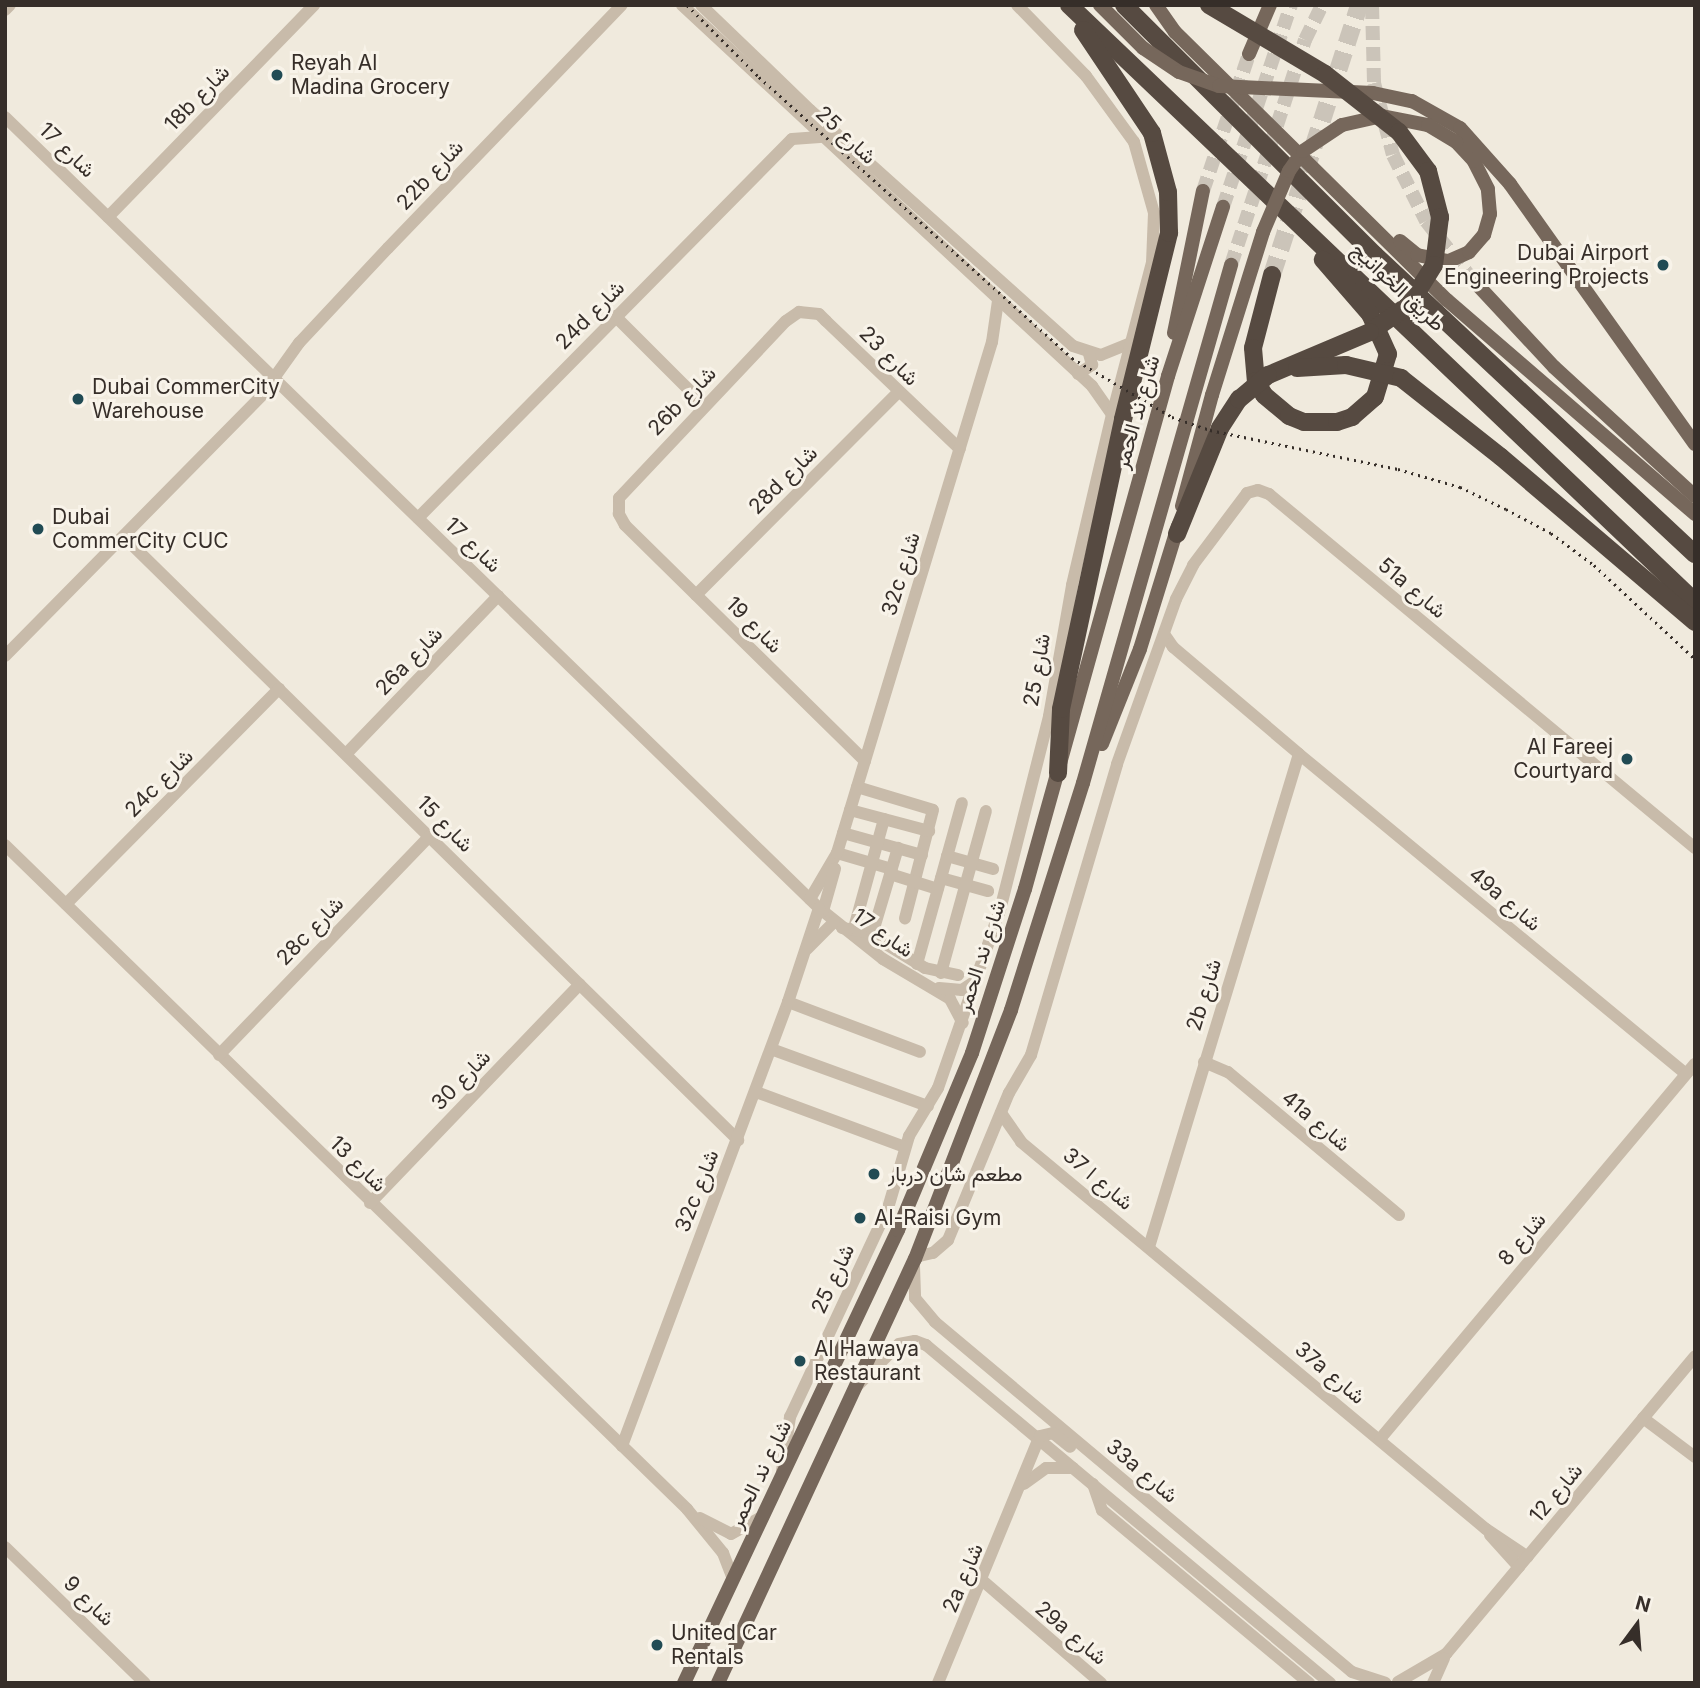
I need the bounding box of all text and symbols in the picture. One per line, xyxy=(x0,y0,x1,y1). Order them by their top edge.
place label: Reyah Al Madina Grocery xyxy=(291,50,450,100)
street label: 18b شارع xyxy=(159,60,235,136)
marker: Reyah Al Madina Grocery xyxy=(269,67,285,83)
street label: شارع 25 xyxy=(810,101,882,169)
street label: شارع 17 xyxy=(34,117,100,183)
street label: 22b شارع xyxy=(391,135,469,215)
street label: طريق الخوانيج xyxy=(1346,237,1450,337)
place label: Dubai Airport Engineering Projects xyxy=(1444,240,1649,290)
marker: Dubai Airport Engineering Projects xyxy=(1655,257,1671,273)
street label: 24d شارع xyxy=(550,275,630,355)
street label: شارع 23 xyxy=(854,321,924,391)
street label: شارع ند الحمر xyxy=(1109,352,1165,472)
street label: 26b شارع xyxy=(643,361,721,441)
place label: Dubai CommerCity Warehouse xyxy=(92,374,280,424)
marker: Dubai CommerCity Warehouse xyxy=(70,391,86,407)
street label: 28d شارع xyxy=(743,440,823,520)
place label: Dubai CommerCity CUC xyxy=(52,504,229,554)
street label: شارع 17 xyxy=(440,512,506,578)
marker: Dubai CommerCity CUC xyxy=(30,521,46,537)
street label: 32c شارع xyxy=(876,529,926,619)
street label: 51a شارع xyxy=(1373,552,1451,624)
street label: شارع 19 xyxy=(720,591,788,659)
street label: 26a شارع xyxy=(370,621,448,701)
street label: شارع 25 xyxy=(1018,632,1056,708)
place label: Al Fareej Courtyard xyxy=(1513,734,1613,784)
street label: 24c شارع xyxy=(120,744,198,822)
marker: Al Fareej Courtyard xyxy=(1619,751,1635,767)
street label: شارع 15 xyxy=(412,791,478,857)
street label: 49a شارع xyxy=(1464,862,1546,936)
street label: 28c شارع xyxy=(271,891,349,971)
street label: شارع ند الحمر xyxy=(951,897,1011,1015)
street label: شارع 17 xyxy=(848,903,918,963)
street label: 2b شارع xyxy=(1181,956,1227,1034)
street label: شارع 30 xyxy=(426,1045,496,1115)
street label: 41a شارع xyxy=(1277,1085,1355,1157)
street label: شارع 13 xyxy=(324,1131,392,1197)
street label: شارع ا 37 xyxy=(1058,1142,1138,1216)
street label: 32c شارع xyxy=(670,1146,724,1236)
place label: مطعم شان دربار xyxy=(888,1161,1022,1187)
marker: مطعم شان دربار xyxy=(866,1166,882,1182)
place label: Al-Raisi Gym xyxy=(874,1205,1001,1231)
street label: شارع 8 xyxy=(1493,1207,1551,1271)
marker: Al-Raisi Gym xyxy=(852,1210,868,1226)
street label: شارع 25 xyxy=(806,1240,860,1318)
place label: Al Hawaya Restaurant xyxy=(814,1336,921,1386)
street label: 37a شارع xyxy=(1290,1336,1370,1410)
marker: Al Hawaya Restaurant xyxy=(792,1353,808,1369)
street label: شارع ند الحمر xyxy=(723,1416,797,1532)
street label: 33a شارع xyxy=(1101,1434,1183,1508)
street label: شارع 12 xyxy=(1524,1458,1588,1528)
street label: 2a شارع xyxy=(937,1540,989,1616)
street label: شارع 9 xyxy=(58,1571,120,1631)
north arrow xyxy=(1602,1590,1672,1660)
text: N xyxy=(1633,1591,1653,1617)
street label: 29a شارع xyxy=(1030,1596,1112,1670)
place label: United Car Rentals xyxy=(671,1620,777,1670)
marker: United Car Rentals xyxy=(649,1637,665,1653)

